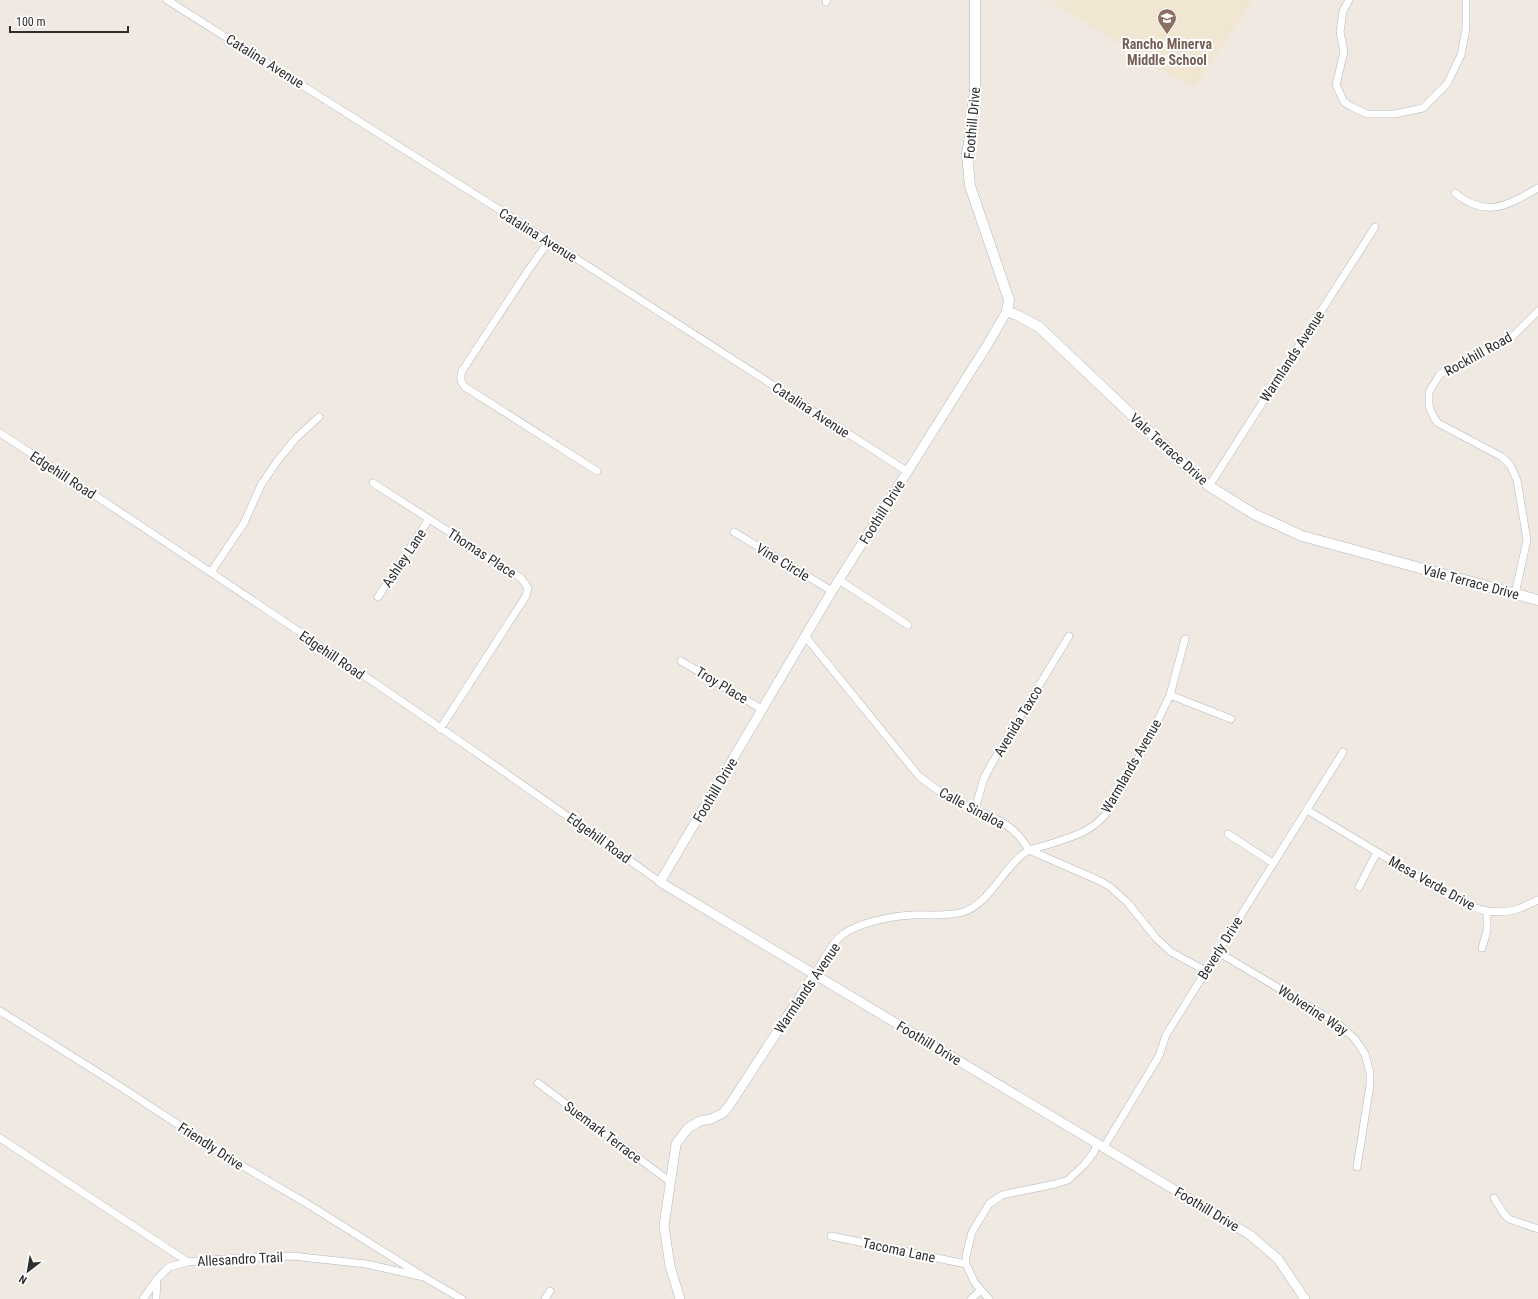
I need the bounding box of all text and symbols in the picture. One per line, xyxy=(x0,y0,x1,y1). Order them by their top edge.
school or university icon: Rancho Minerva Middle School xyxy=(1156,7,1178,35)
scale bar xyxy=(10,8,128,34)
text: 100 m xyxy=(16,15,46,29)
street label: Catalina Avenue xyxy=(223,31,307,92)
place label: Rancho Minerva Middle School xyxy=(1122,36,1212,68)
street label: Foothill Drive xyxy=(961,86,983,160)
street label: Catalina Avenue xyxy=(496,205,580,266)
street label: Warmlands Avenue xyxy=(1257,307,1328,405)
street label: Rockhill Road xyxy=(1441,329,1515,379)
street label: Catalina Avenue xyxy=(769,379,853,441)
street label: Vale Terrace Drive xyxy=(1127,410,1212,488)
street label: Edgehill Road xyxy=(27,448,99,502)
street label: Foothill Drive xyxy=(856,477,908,547)
street label: Thomas Place xyxy=(445,525,520,581)
street label: Ashley Lane xyxy=(379,526,430,590)
street label: Vine Circle xyxy=(754,540,813,584)
street label: Vale Terrace Drive xyxy=(1421,561,1521,603)
street label: Edgehill Road xyxy=(296,627,368,683)
street label: Troy Place xyxy=(693,663,751,707)
street label: Avenida Taxco xyxy=(991,683,1045,759)
street label: Warmlands Avenue xyxy=(1098,716,1165,816)
street label: Foothill Drive xyxy=(690,755,741,825)
street label: Calle Sinaloa xyxy=(937,784,1007,832)
street label: Edgehill Road xyxy=(564,809,634,867)
street label: Mesa Verde Drive xyxy=(1386,853,1478,914)
street label: Beverly Drive xyxy=(1194,913,1246,982)
street label: Warmlands Avenue xyxy=(771,939,843,1036)
street label: Wolverine Way xyxy=(1275,981,1351,1039)
street label: Foothill Drive xyxy=(894,1018,964,1069)
street label: Suemark Terrace xyxy=(561,1098,645,1166)
street label: Friendly Drive xyxy=(175,1119,247,1173)
street label: Foothill Drive xyxy=(1172,1184,1242,1235)
street label: Tacoma Lane xyxy=(861,1234,937,1266)
street label: Allesandro Trail xyxy=(197,1249,283,1269)
north arrow xyxy=(8,1251,48,1291)
text: N xyxy=(17,1272,29,1286)

